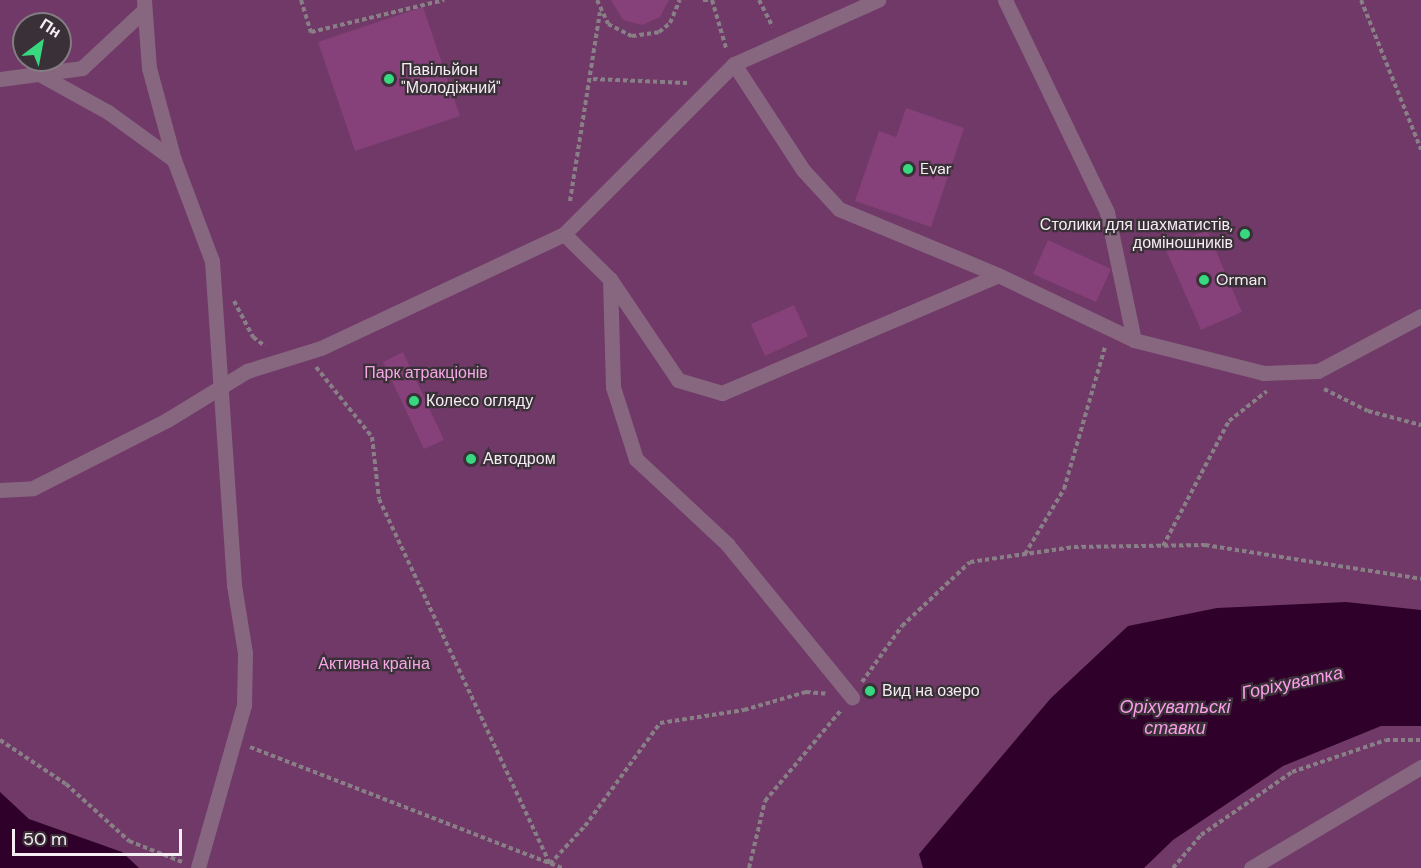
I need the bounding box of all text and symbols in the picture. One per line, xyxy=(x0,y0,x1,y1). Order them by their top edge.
north arrow xyxy=(12,12,72,72)
text: Пн xyxy=(36,13,65,43)
place label: Павільйон "Молодіжний" xyxy=(401,60,501,98)
marker: Павільйон "Молодіжний" xyxy=(382,72,396,86)
place label: Evar xyxy=(920,159,952,179)
marker: Evar xyxy=(901,162,915,176)
place label: Столики для шахматистів, доміношників xyxy=(1040,215,1233,253)
marker: Столики для шахматистів, доміношників xyxy=(1238,227,1252,241)
place label: Orman xyxy=(1216,270,1266,290)
marker: Orman xyxy=(1197,273,1211,287)
park label: Парк атракціонів xyxy=(364,363,488,383)
place label: Колесо огляду xyxy=(426,391,533,411)
marker: Колесо огляду xyxy=(407,394,421,408)
place label: Автодром xyxy=(483,449,556,469)
marker: Автодром xyxy=(464,452,478,466)
park label: Активна країна xyxy=(318,654,430,674)
water label: Горіхуватка xyxy=(1239,662,1345,704)
place label: Вид на озеро xyxy=(882,681,980,701)
marker: Вид на озеро xyxy=(863,684,877,698)
water label: Оріхуватьскі ставки xyxy=(1120,697,1230,740)
scale bar xyxy=(15,817,184,855)
text: 50 m xyxy=(23,827,67,851)

